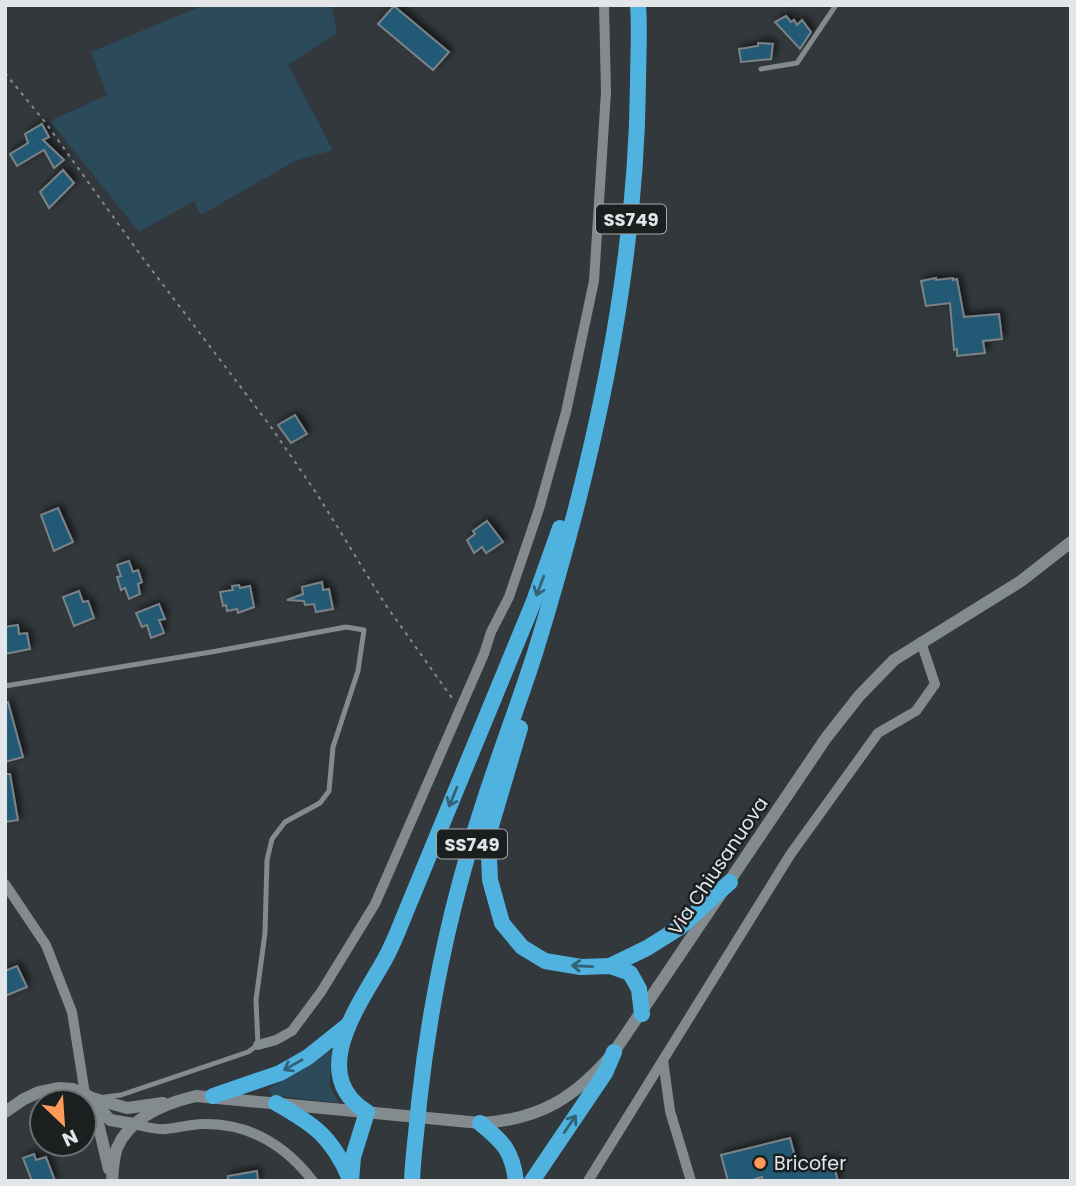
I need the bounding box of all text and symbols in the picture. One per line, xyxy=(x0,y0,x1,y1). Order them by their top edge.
road number: SS749 xyxy=(596,204,666,233)
one-way arrow xyxy=(532,575,545,597)
one-way arrow xyxy=(445,785,458,807)
street label: Via Chiusanuova xyxy=(662,791,774,941)
road number: SS749 xyxy=(437,830,507,858)
one-way arrow xyxy=(571,959,594,972)
one-way arrow xyxy=(283,1059,304,1072)
north arrow xyxy=(28,1088,98,1158)
one-way arrow xyxy=(563,1115,577,1134)
text: N xyxy=(58,1123,82,1153)
place label: Bricofer xyxy=(774,1150,846,1177)
marker: Bricofer xyxy=(752,1155,768,1171)

